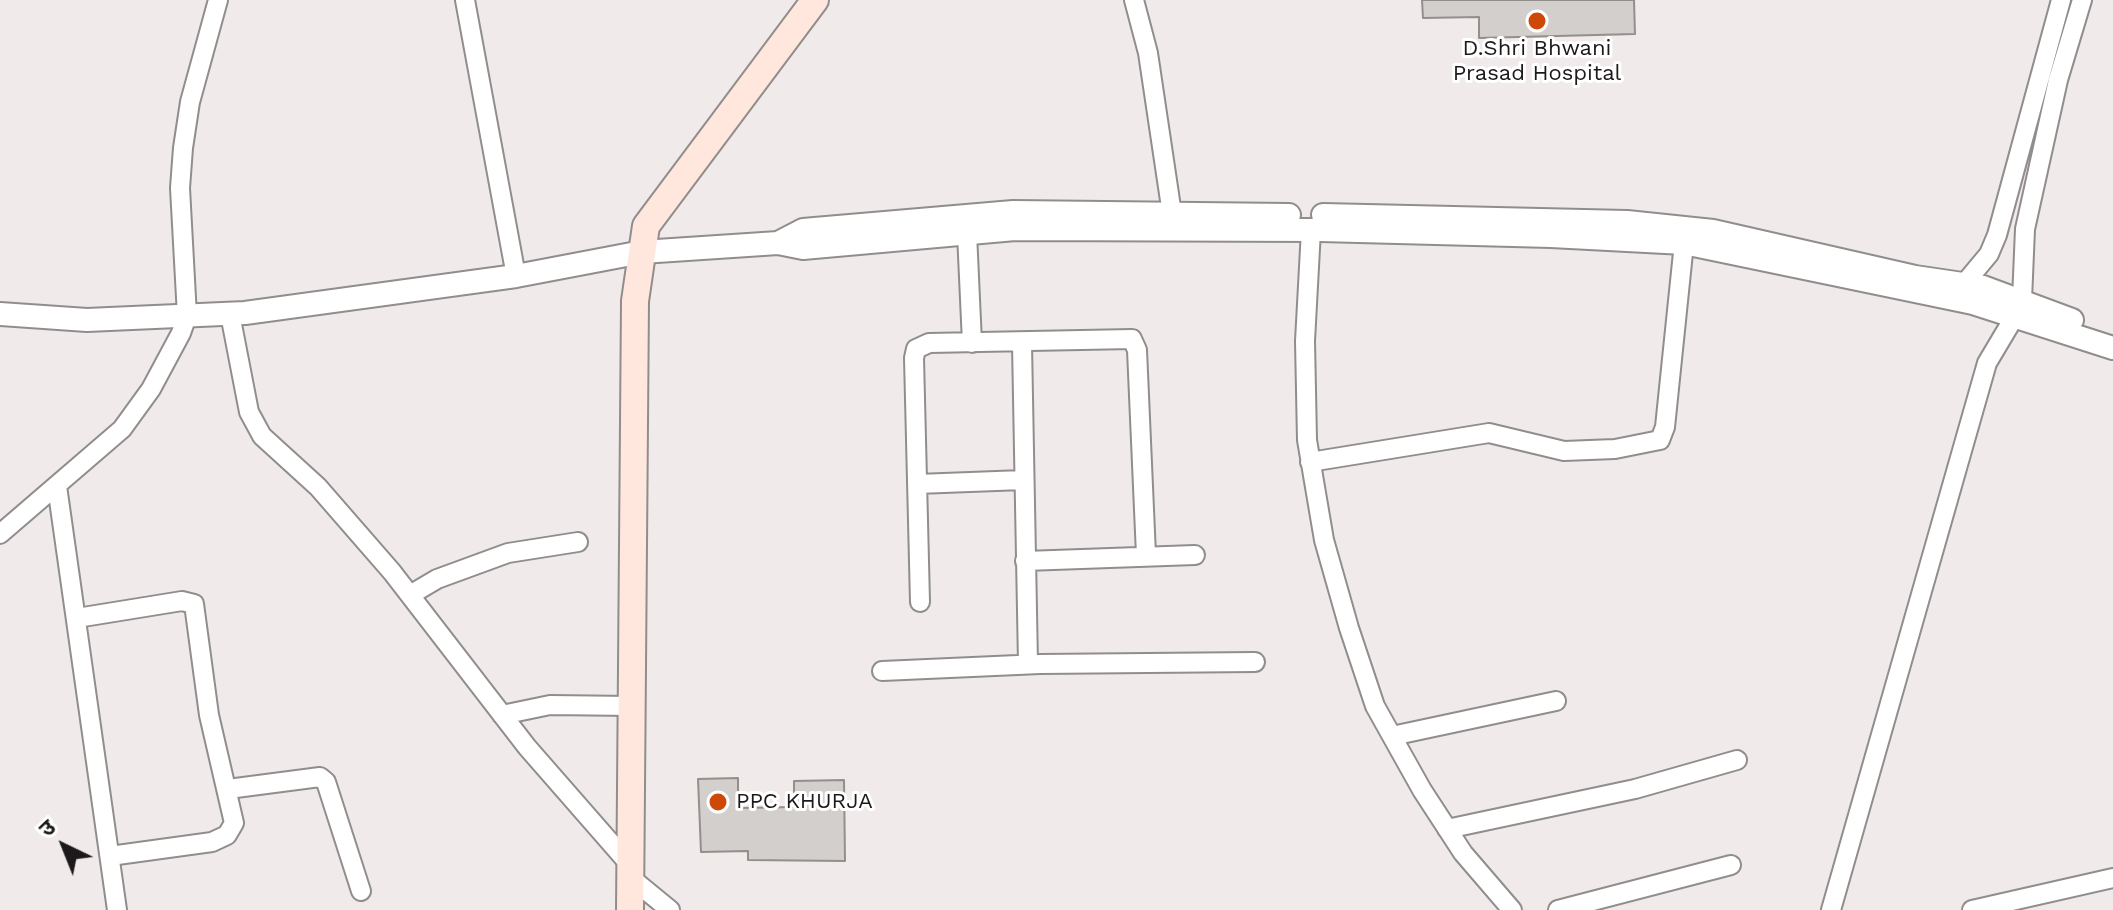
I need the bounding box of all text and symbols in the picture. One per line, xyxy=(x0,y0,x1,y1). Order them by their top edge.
marker: D.Shri Bhwani Prasad Hospital xyxy=(1526,10,1548,32)
place label: D.Shri Bhwani Prasad Hospital xyxy=(1453,36,1621,88)
place label: PPC KHURJA xyxy=(736,789,873,815)
marker: PPC KHURJA xyxy=(707,791,729,813)
north arrow xyxy=(24,806,104,886)
text: उ xyxy=(34,815,61,842)

